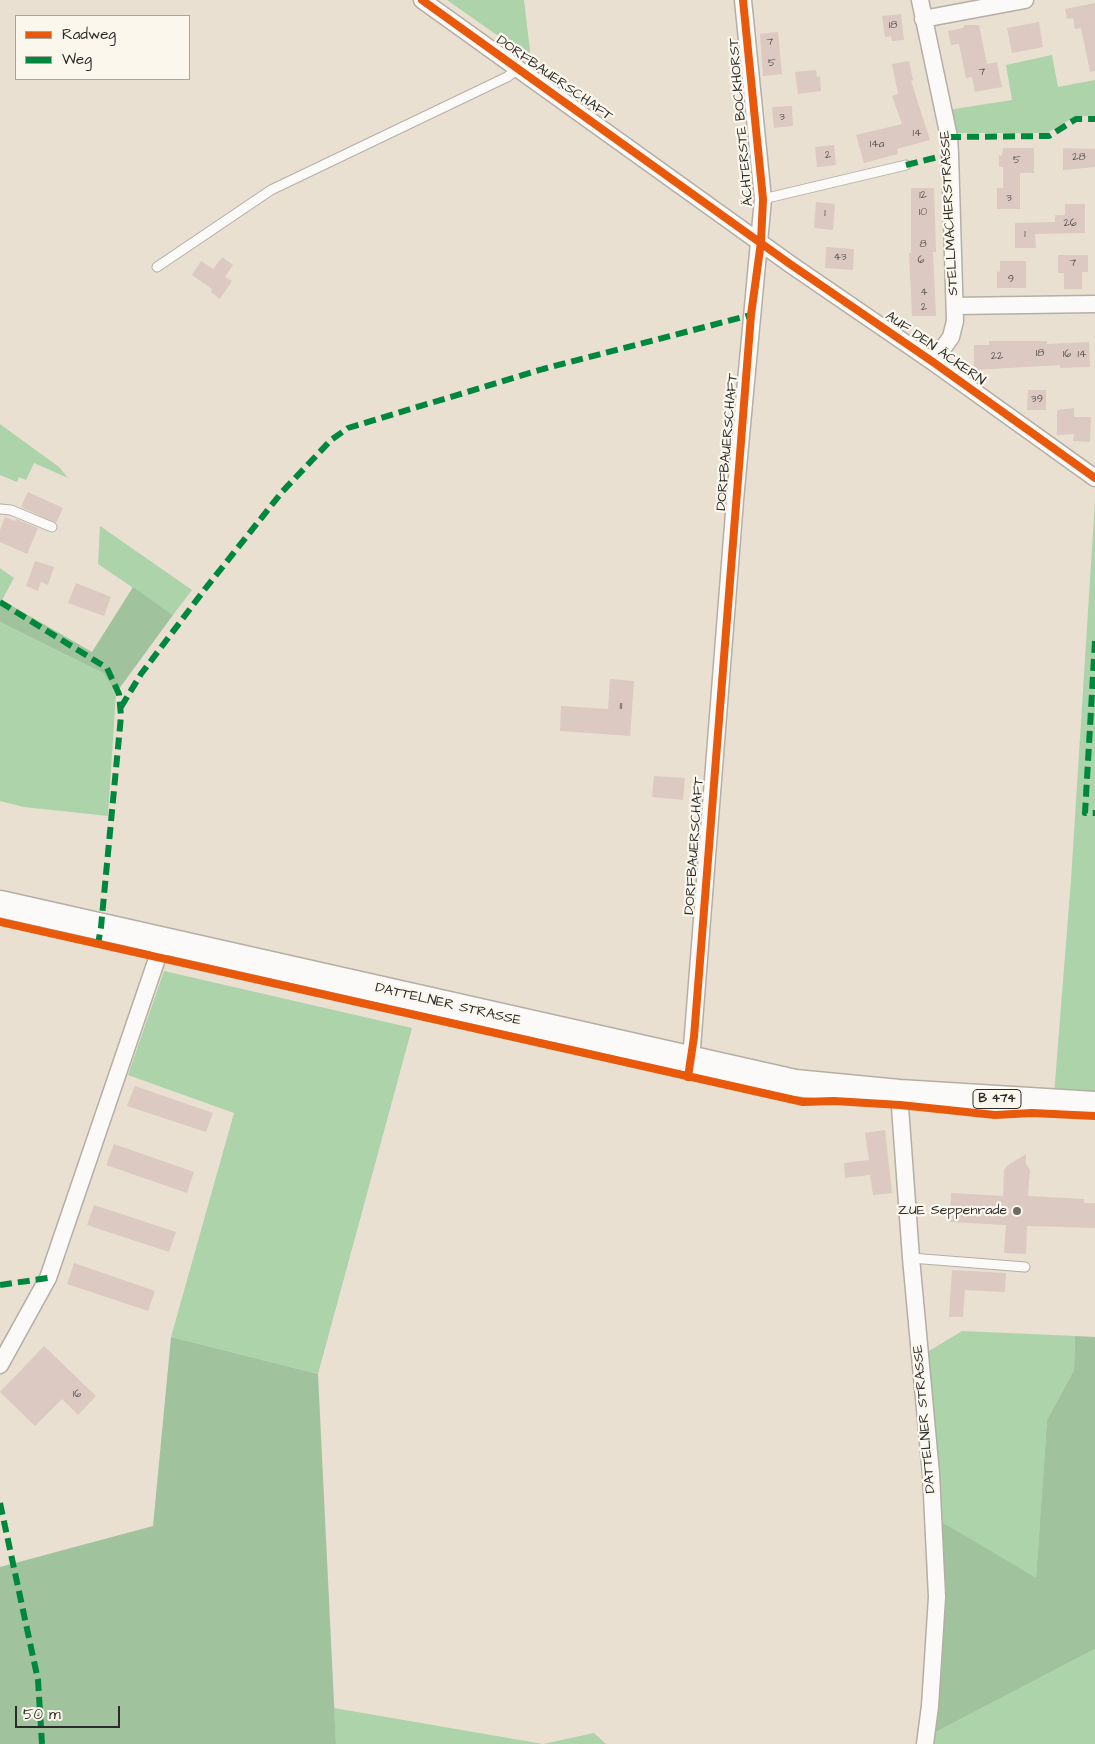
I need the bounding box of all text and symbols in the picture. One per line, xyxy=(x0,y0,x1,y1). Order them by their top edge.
legend xyxy=(15,15,190,80)
house number: 18 xyxy=(889,19,897,33)
text: Radweg xyxy=(62,24,116,45)
street label: DORFBAUERSCHAFT xyxy=(493,33,615,125)
house number: 7 xyxy=(767,36,773,50)
street label: ÄCHTERSTE BOCKHORST xyxy=(726,37,758,207)
text: Weg xyxy=(62,49,92,70)
house number: 5 xyxy=(768,57,776,71)
house number: 7 xyxy=(979,66,985,80)
house number: 3 xyxy=(779,111,785,125)
house number: 14 xyxy=(913,127,921,141)
street label: STELLMACHERSTRASSE xyxy=(937,130,963,296)
house number: 14a xyxy=(870,138,884,152)
house number: 2 xyxy=(825,149,831,163)
house number: 28 xyxy=(1072,151,1086,165)
house number: 5 xyxy=(1013,154,1021,168)
house number: 12 xyxy=(919,189,927,203)
house number: 3 xyxy=(1006,192,1012,206)
house number: 10 xyxy=(919,206,927,220)
house number: 1 xyxy=(824,207,826,221)
house number: 26 xyxy=(1063,217,1077,231)
house number: 1 xyxy=(1024,228,1026,242)
house number: 8 xyxy=(919,238,927,252)
house number: 43 xyxy=(833,251,847,265)
house number: 6 xyxy=(918,254,924,268)
house number: 7 xyxy=(1070,257,1076,271)
house number: 9 xyxy=(1008,273,1014,287)
house number: 4 xyxy=(920,286,928,300)
house number: 2 xyxy=(921,301,927,315)
street label: AUF DEN ÄCKERN xyxy=(882,308,988,390)
house number: 18 xyxy=(1036,347,1044,361)
house number: 16 xyxy=(1063,348,1071,362)
house number: 14 xyxy=(1078,348,1086,362)
house number: 22 xyxy=(991,350,1003,364)
street label: DORFBAUERSCHAFT xyxy=(714,373,742,511)
house number: 39 xyxy=(1031,393,1043,407)
house number: 11 xyxy=(620,700,622,714)
street label: DORFBAUERSCHAFT xyxy=(682,777,708,915)
street label: DATTELNER STRASSE xyxy=(373,980,523,1030)
road number: B 474 xyxy=(973,1090,1021,1108)
place label: ZUE Seppenrade xyxy=(898,1203,1007,1219)
marker: ZUE Seppenrade xyxy=(1011,1205,1023,1217)
street label: DATTELNER STRASSE xyxy=(910,1344,940,1494)
house number: 16 xyxy=(73,1388,81,1402)
scale bar xyxy=(18,1696,122,1728)
text: 50 m xyxy=(23,1704,61,1725)

